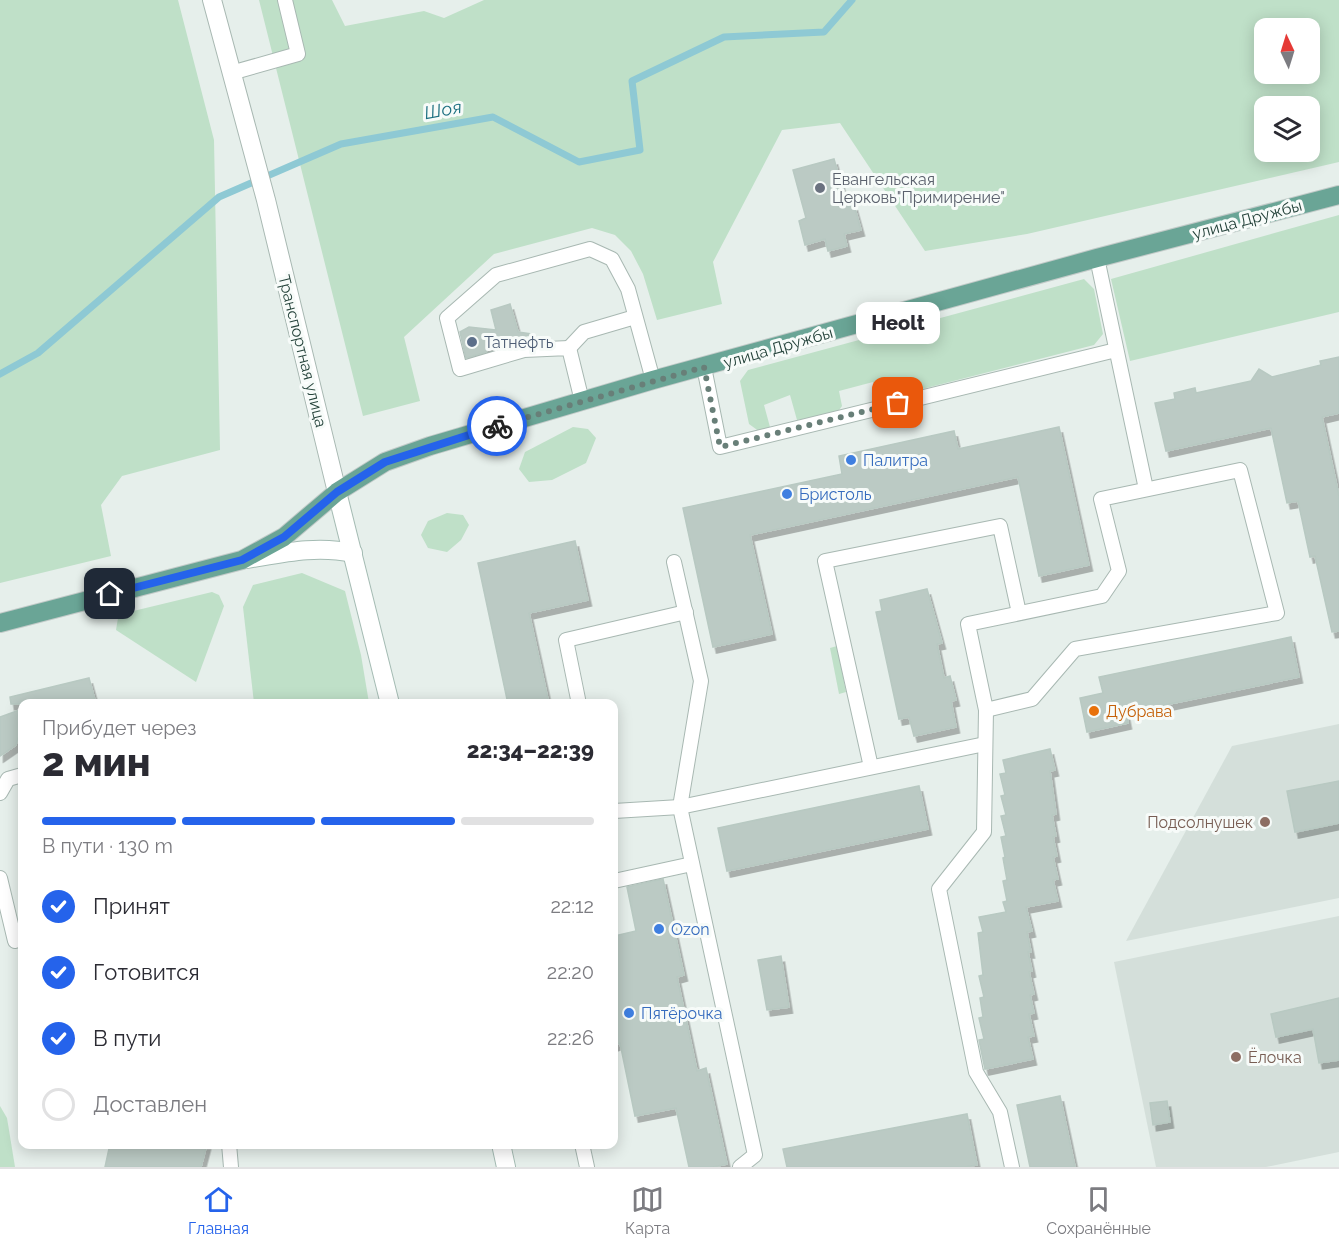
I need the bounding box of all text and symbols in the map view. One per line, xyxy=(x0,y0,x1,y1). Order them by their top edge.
north arrow xyxy=(1254,18,1320,84)
map controls xyxy=(1254,18,1320,162)
water label: Шоя xyxy=(423,96,463,123)
button: layers xyxy=(1254,96,1320,162)
place label: Евангельская Церковь"Примирение" xyxy=(832,170,1005,207)
marker: Евангельская Церковь"Примирение" xyxy=(813,181,827,195)
street label: улица Дружбы xyxy=(1190,196,1304,243)
street label: Транспортная улица xyxy=(274,273,331,429)
callout: Heolt xyxy=(856,301,940,343)
text: Heolt xyxy=(871,311,925,335)
street label: улица Дружбы xyxy=(721,323,835,372)
place label: Татнефть xyxy=(484,333,554,352)
marker: Татнефть xyxy=(465,335,479,349)
pin xyxy=(872,377,923,428)
icon: bag xyxy=(881,386,914,419)
courier xyxy=(467,396,527,456)
icon: bike xyxy=(481,410,514,443)
place label: Палитра xyxy=(863,451,928,470)
marker: Палитра xyxy=(844,453,858,467)
place label: Бристоль xyxy=(799,485,872,504)
marker: Бристоль xyxy=(780,487,794,501)
pin xyxy=(84,568,135,619)
icon: home xyxy=(93,577,126,610)
place label: Дубрава xyxy=(1106,702,1172,721)
marker: Дубрава xyxy=(1087,704,1101,718)
text: Прибудет через xyxy=(42,716,196,740)
text: 22:34–22:39 xyxy=(467,737,594,763)
text: 2 мин xyxy=(42,739,151,785)
place label: Подсолнушек xyxy=(1147,813,1253,832)
marker: Подсолнушек xyxy=(1258,815,1272,829)
text: В пути · 130 m xyxy=(42,834,173,858)
icon: check xyxy=(42,890,75,923)
text: Принят xyxy=(93,893,170,919)
text: 22:12 xyxy=(550,894,594,918)
place label: Ozon xyxy=(671,920,710,939)
marker: Ozon xyxy=(652,922,666,936)
icon: check xyxy=(42,956,75,989)
text: Готовится xyxy=(93,959,200,985)
text: 22:20 xyxy=(547,960,594,984)
place label: Пятёрочка xyxy=(641,1004,722,1023)
marker: Пятёрочка xyxy=(622,1006,636,1020)
icon: check xyxy=(42,1022,75,1055)
text: В пути xyxy=(93,1025,161,1051)
text: 22:26 xyxy=(547,1026,594,1050)
place label: Ёлочка xyxy=(1248,1047,1302,1067)
marker: Ёлочка xyxy=(1229,1050,1243,1064)
text: Доставлен xyxy=(93,1091,207,1117)
tab: Главная xyxy=(188,1183,249,1238)
tab: Карта xyxy=(625,1183,670,1238)
tab: Сохранённые xyxy=(1046,1183,1151,1238)

